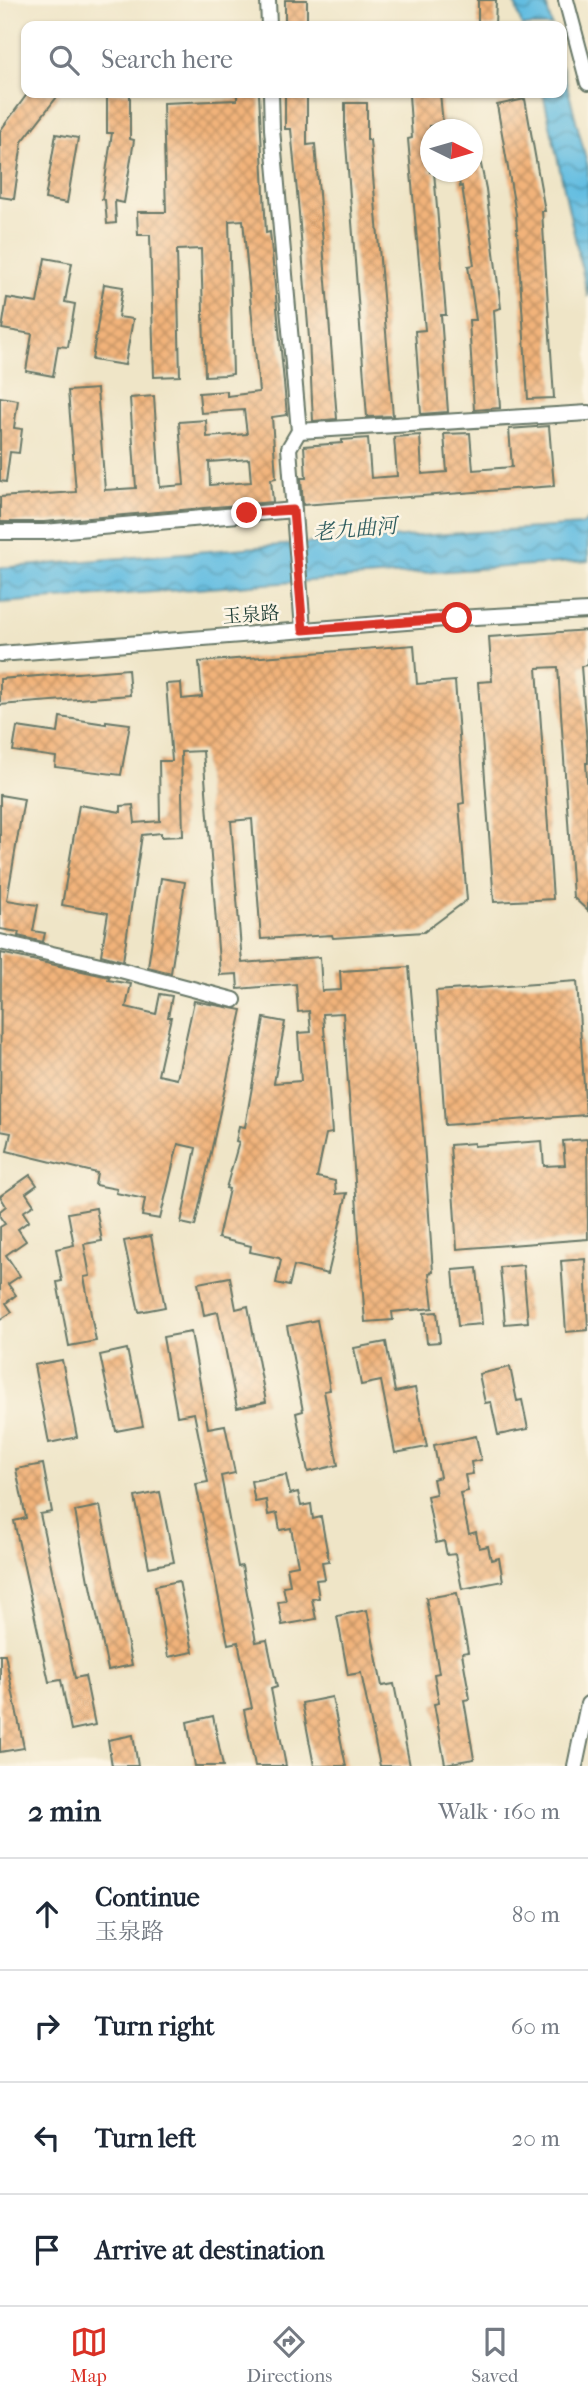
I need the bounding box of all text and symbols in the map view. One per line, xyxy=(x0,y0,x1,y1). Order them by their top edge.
search box xyxy=(21,21,567,98)
icon: search xyxy=(45,41,83,79)
text: Search here xyxy=(101,44,233,75)
north arrow xyxy=(420,119,483,182)
route end xyxy=(231,497,262,528)
water label: 老九曲河 xyxy=(312,513,402,545)
street label: 玉泉路 xyxy=(222,602,280,628)
route start xyxy=(441,602,472,633)
text: 2 min xyxy=(28,1794,101,1829)
text: Walk · 160 m xyxy=(438,1798,560,1825)
text: Continue xyxy=(95,1882,200,1913)
icon: ahead xyxy=(28,1895,66,1933)
text: 80 m xyxy=(512,1901,560,1928)
text: 玉泉路 xyxy=(95,1918,164,1945)
icon: right xyxy=(28,2007,66,2045)
text: Turn right xyxy=(95,2011,215,2042)
text: 60 m xyxy=(511,2013,560,2040)
icon: left xyxy=(28,2119,66,2157)
text: Turn left xyxy=(95,2123,196,2154)
text: 20 m xyxy=(511,2125,560,2152)
icon: arrive xyxy=(28,2231,66,2269)
text: Arrive at destination xyxy=(95,2235,325,2266)
tab: Map xyxy=(70,2323,108,2387)
tab: Directions xyxy=(247,2323,332,2387)
tab: Saved xyxy=(471,2323,518,2387)

